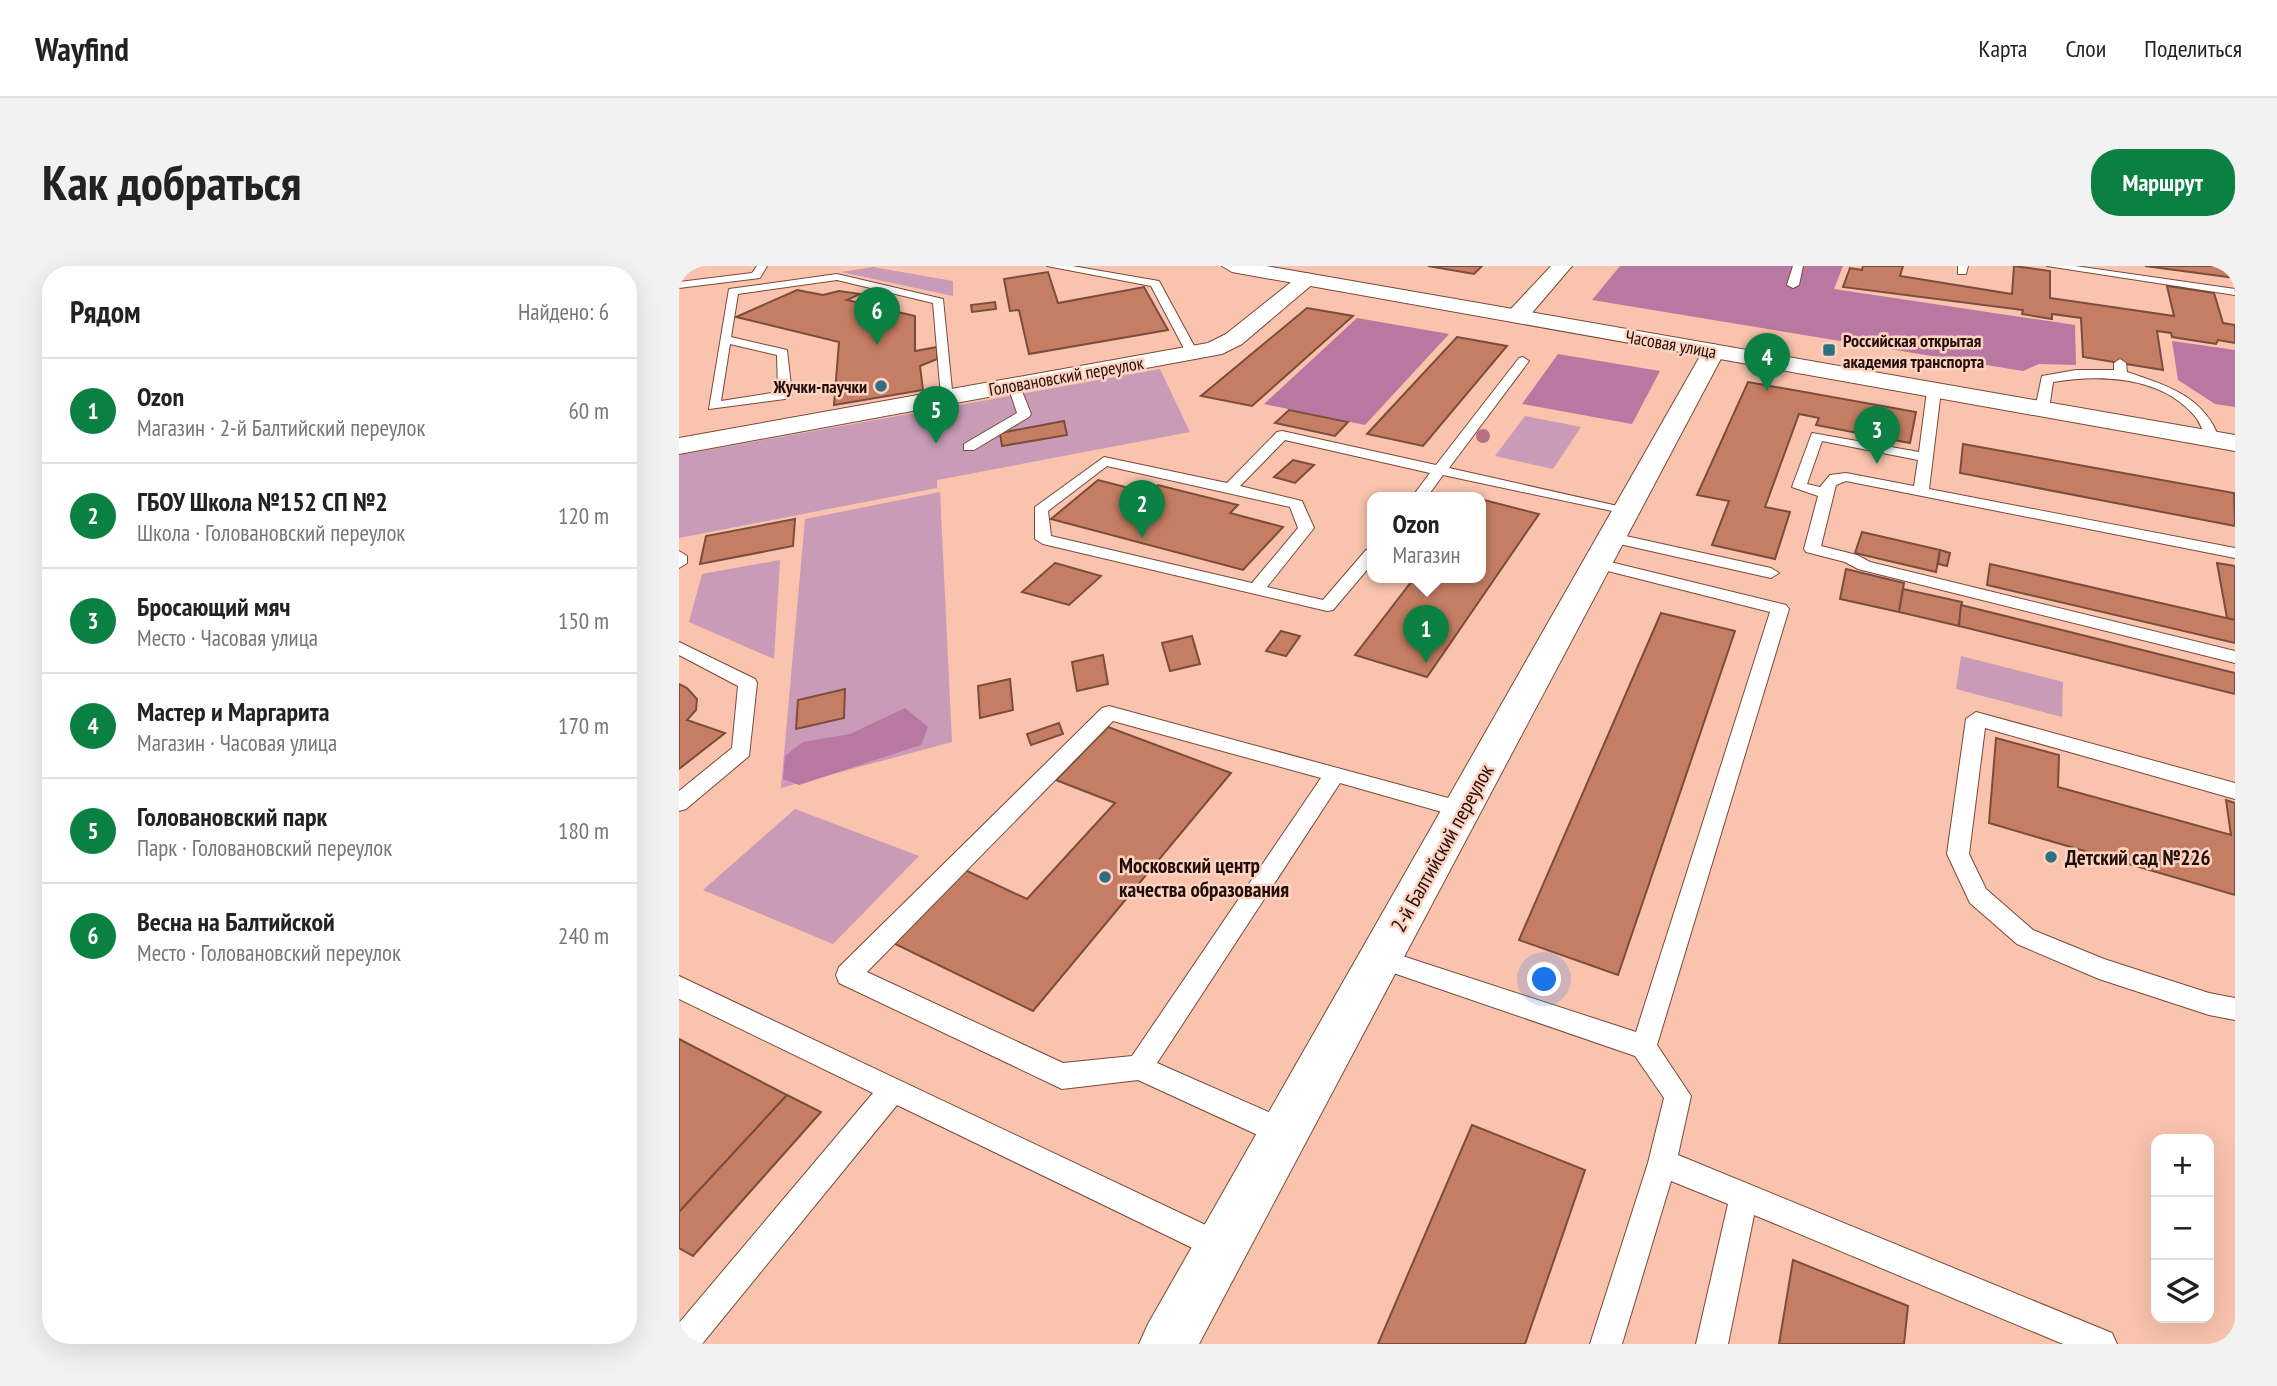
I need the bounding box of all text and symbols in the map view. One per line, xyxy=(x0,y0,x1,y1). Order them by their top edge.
text: Wayfind xyxy=(35,27,129,70)
text: Карта xyxy=(1979,33,2027,64)
text: Слои xyxy=(2065,33,2106,64)
text: Поделиться xyxy=(2144,33,2242,64)
button: Маршрут xyxy=(2091,149,2235,216)
text: Как добраться xyxy=(42,150,301,214)
pin: 6 xyxy=(854,287,900,345)
text: Рядом xyxy=(70,292,141,331)
text: Найдено: 6 xyxy=(518,297,609,326)
street label: Часовая улица xyxy=(1624,325,1718,363)
place label: Российская открытая академия транспорта xyxy=(1843,329,1984,373)
pin: 4 xyxy=(1744,333,1790,391)
marker: Российская открытая академия транспорта xyxy=(1821,342,1837,358)
street label: Головановский переулок xyxy=(987,351,1145,401)
place label: Жучки-паучки xyxy=(773,375,867,398)
marker: Жучки-паучки xyxy=(873,378,889,394)
text: Ozon xyxy=(137,380,184,413)
pin: 5 xyxy=(913,386,959,444)
text: 1 xyxy=(88,396,99,425)
text: 60 m xyxy=(568,396,609,425)
pin: 3 xyxy=(1854,406,1900,464)
text: Магазин · 2-й Балтийский переулок xyxy=(137,413,425,442)
pin: 2 xyxy=(1119,480,1165,538)
text: ГБОУ Школа №152 СП №2 xyxy=(137,485,388,518)
popup xyxy=(1367,492,1486,583)
text: 2 xyxy=(88,501,99,530)
text: 120 m xyxy=(558,501,609,530)
text: Ozon xyxy=(1392,507,1440,540)
text: Школа · Головановский переулок xyxy=(137,518,405,547)
text: Магазин xyxy=(1392,540,1461,569)
text: Бросающий мяч xyxy=(137,590,290,623)
pin: 1 xyxy=(1403,605,1449,663)
text: 3 xyxy=(88,606,99,635)
text: 150 m xyxy=(558,606,609,635)
text: Место · Часовая улица xyxy=(137,623,318,652)
text: Мастер и Маргарита xyxy=(137,695,329,728)
text: 4 xyxy=(88,711,99,740)
text: 170 m xyxy=(558,711,609,740)
text: Магазин · Часовая улица xyxy=(137,728,337,757)
street label: 2-й Балтийский переулок xyxy=(1385,759,1499,937)
text: Головановский парк xyxy=(137,800,327,833)
text: 5 xyxy=(88,816,99,845)
text: 180 m xyxy=(558,816,609,845)
text: Парк · Головановский переулок xyxy=(137,833,392,862)
place label: Детский сад №226 xyxy=(2065,844,2211,871)
marker: Детский сад №226 xyxy=(2043,849,2059,865)
place label: Московский центр качества образования xyxy=(1119,852,1289,903)
marker: Московский центр качества образования xyxy=(1097,869,1113,885)
text: Весна на Балтийской xyxy=(137,905,335,938)
text: 6 xyxy=(88,921,99,950)
text: 240 m xyxy=(558,921,609,950)
text: Место · Головановский переулок xyxy=(137,938,401,967)
your location xyxy=(1527,962,1561,996)
map controls xyxy=(2151,1134,2214,1323)
button: + xyxy=(2151,1134,2214,1197)
button: − xyxy=(2151,1197,2214,1260)
button: layers xyxy=(2151,1260,2214,1323)

